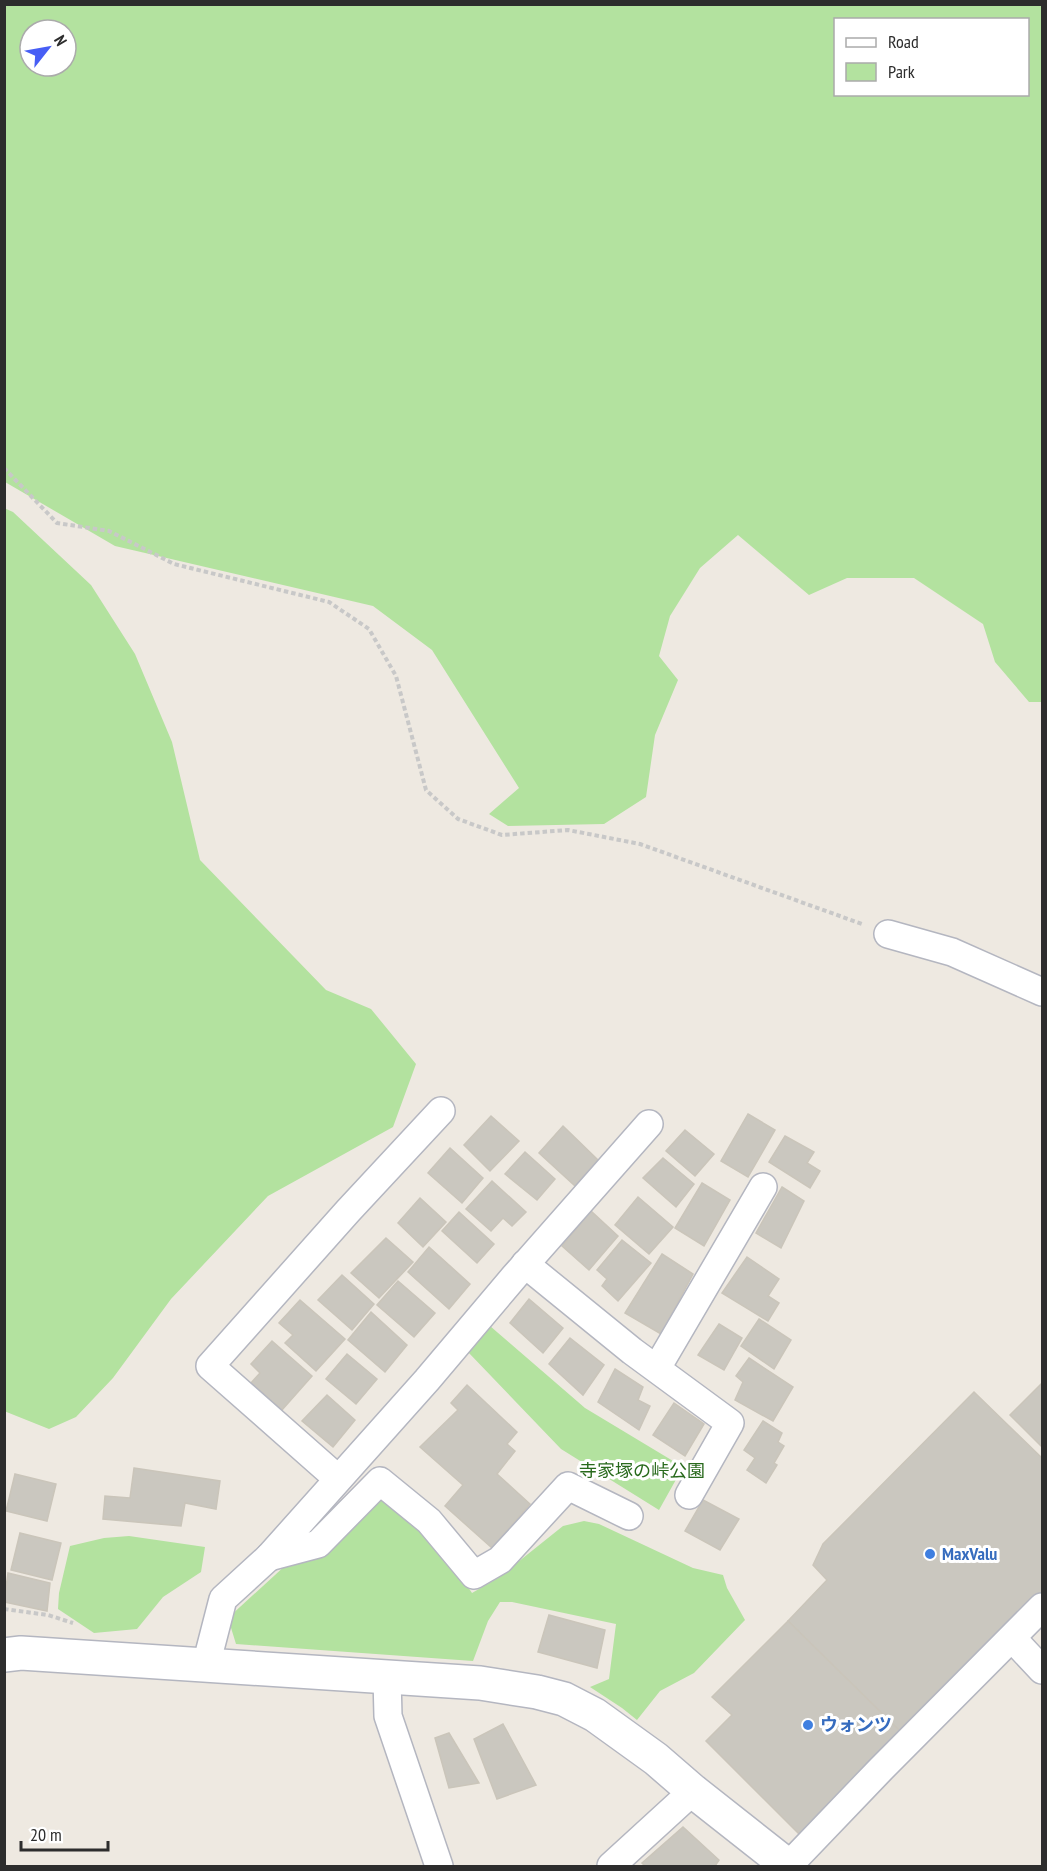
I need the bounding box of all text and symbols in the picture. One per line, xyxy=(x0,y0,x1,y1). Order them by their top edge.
north arrow xyxy=(18,18,78,78)
legend xyxy=(834,18,1029,96)
text: Road xyxy=(888,30,919,53)
text: N xyxy=(50,31,72,49)
text: Park xyxy=(888,60,915,83)
park label: 寺家塚の峠公園 xyxy=(579,1459,705,1482)
place label: MaxValu xyxy=(942,1542,997,1565)
marker: MaxValu xyxy=(923,1547,937,1561)
place label: ウォンツ xyxy=(820,1713,892,1736)
marker: ウォンツ xyxy=(801,1718,815,1732)
scale bar xyxy=(21,1814,108,1852)
text: 20 m xyxy=(30,1823,62,1846)

